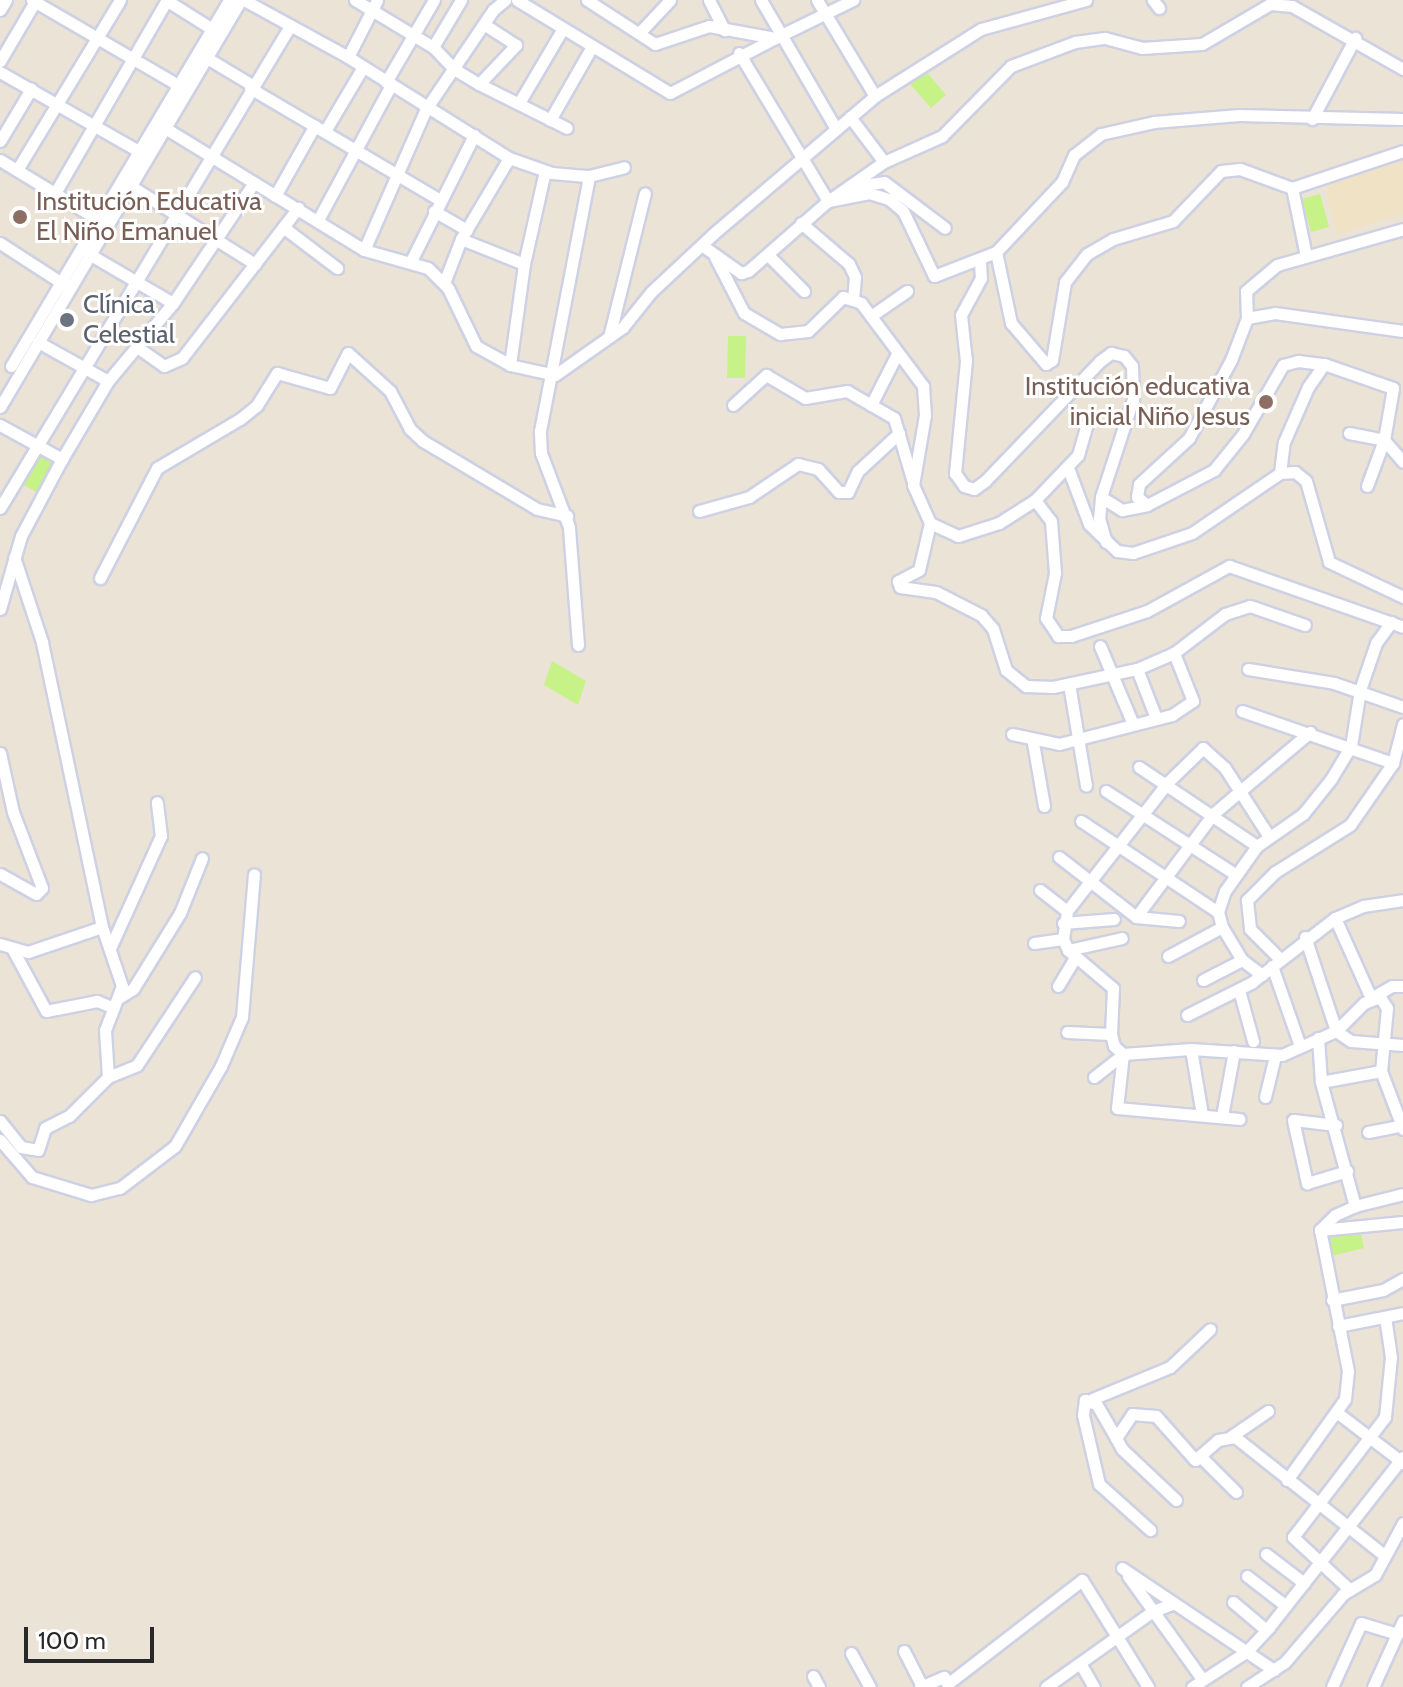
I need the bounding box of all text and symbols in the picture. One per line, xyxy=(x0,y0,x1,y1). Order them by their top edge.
place label: Institución Educativa El Niño Emanuel xyxy=(36,186,262,248)
marker: Institución Educativa El Niño Emanuel xyxy=(11,208,29,226)
place label: Clínica Celestial xyxy=(83,289,175,350)
marker: Clínica Celestial xyxy=(58,311,76,329)
place label: Institución educativa inicial Niño Jesus xyxy=(1025,371,1250,432)
marker: Institución educativa inicial Niño Jesus xyxy=(1257,393,1275,411)
scale bar xyxy=(28,1611,158,1661)
text: 100 m xyxy=(38,1626,106,1655)

